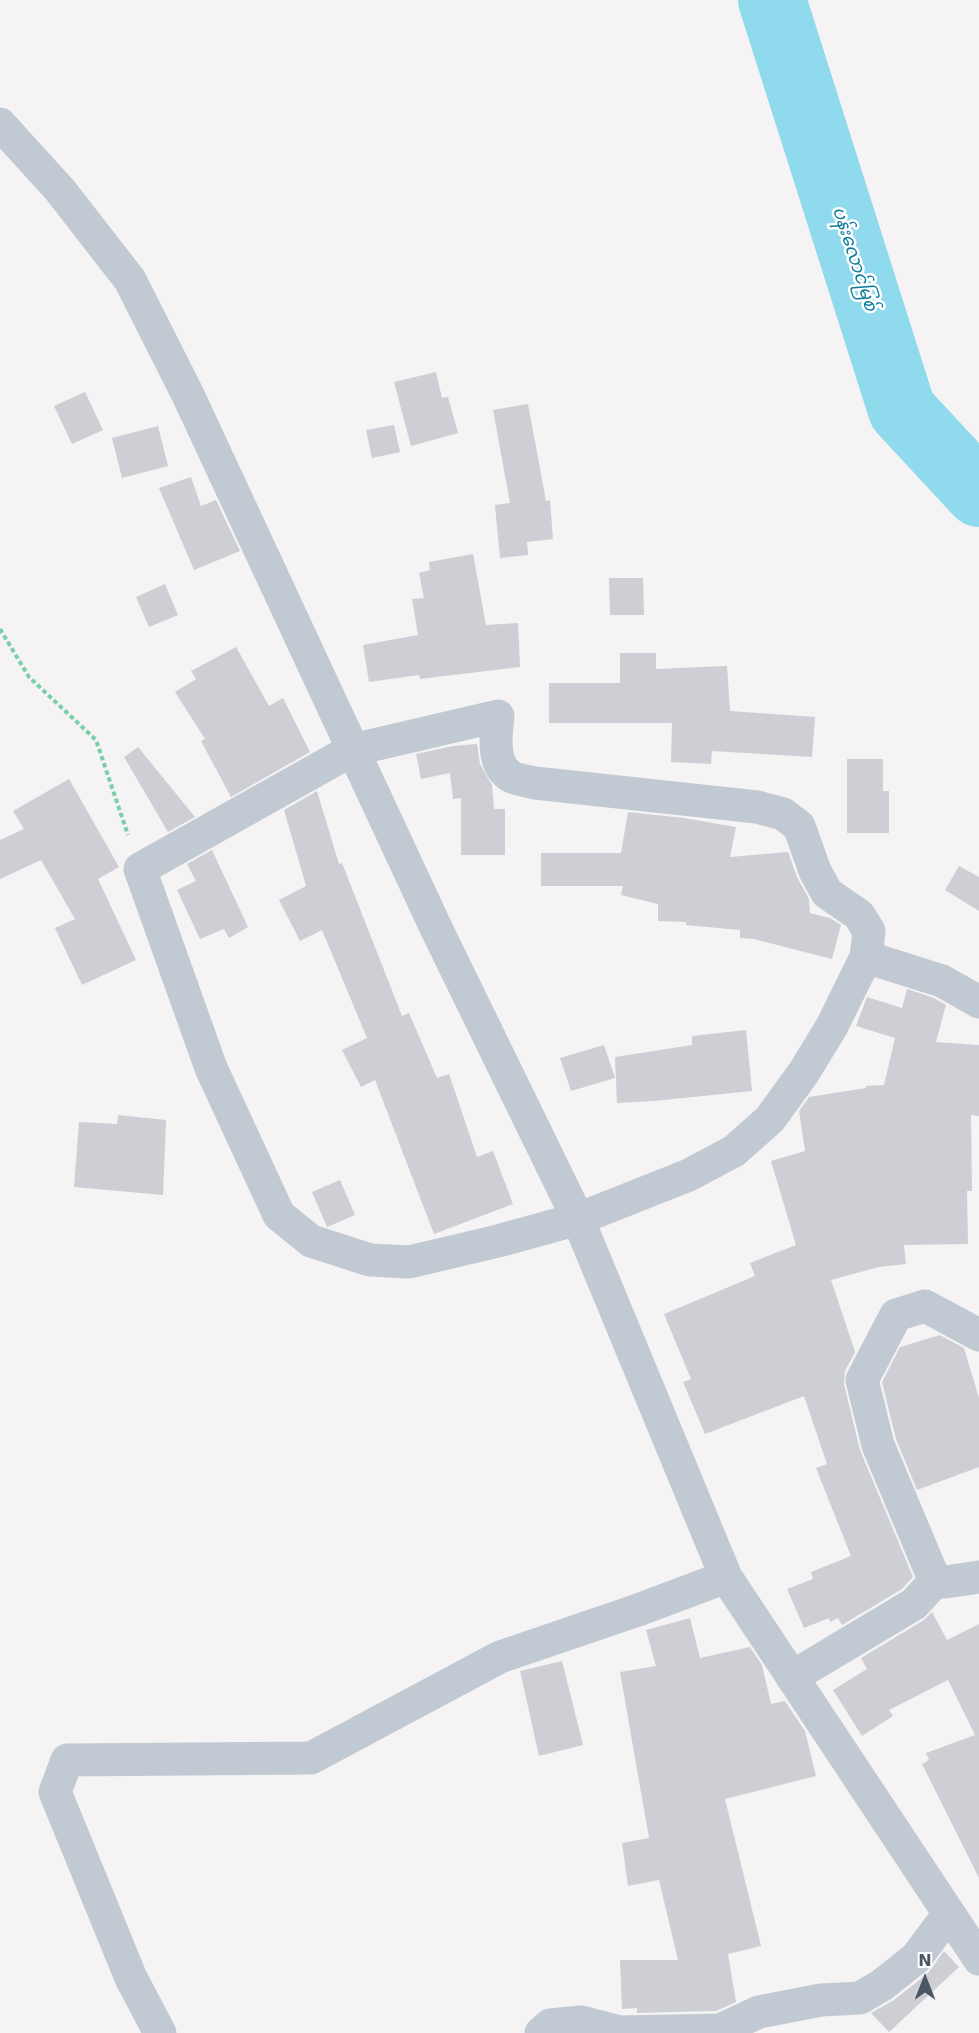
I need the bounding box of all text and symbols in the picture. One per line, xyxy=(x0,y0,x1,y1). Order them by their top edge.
water label: ပန်းလောင်မြစ် xyxy=(827,204,881,314)
north arrow xyxy=(895,1949,955,2009)
text: N xyxy=(918,1951,932,1970)

